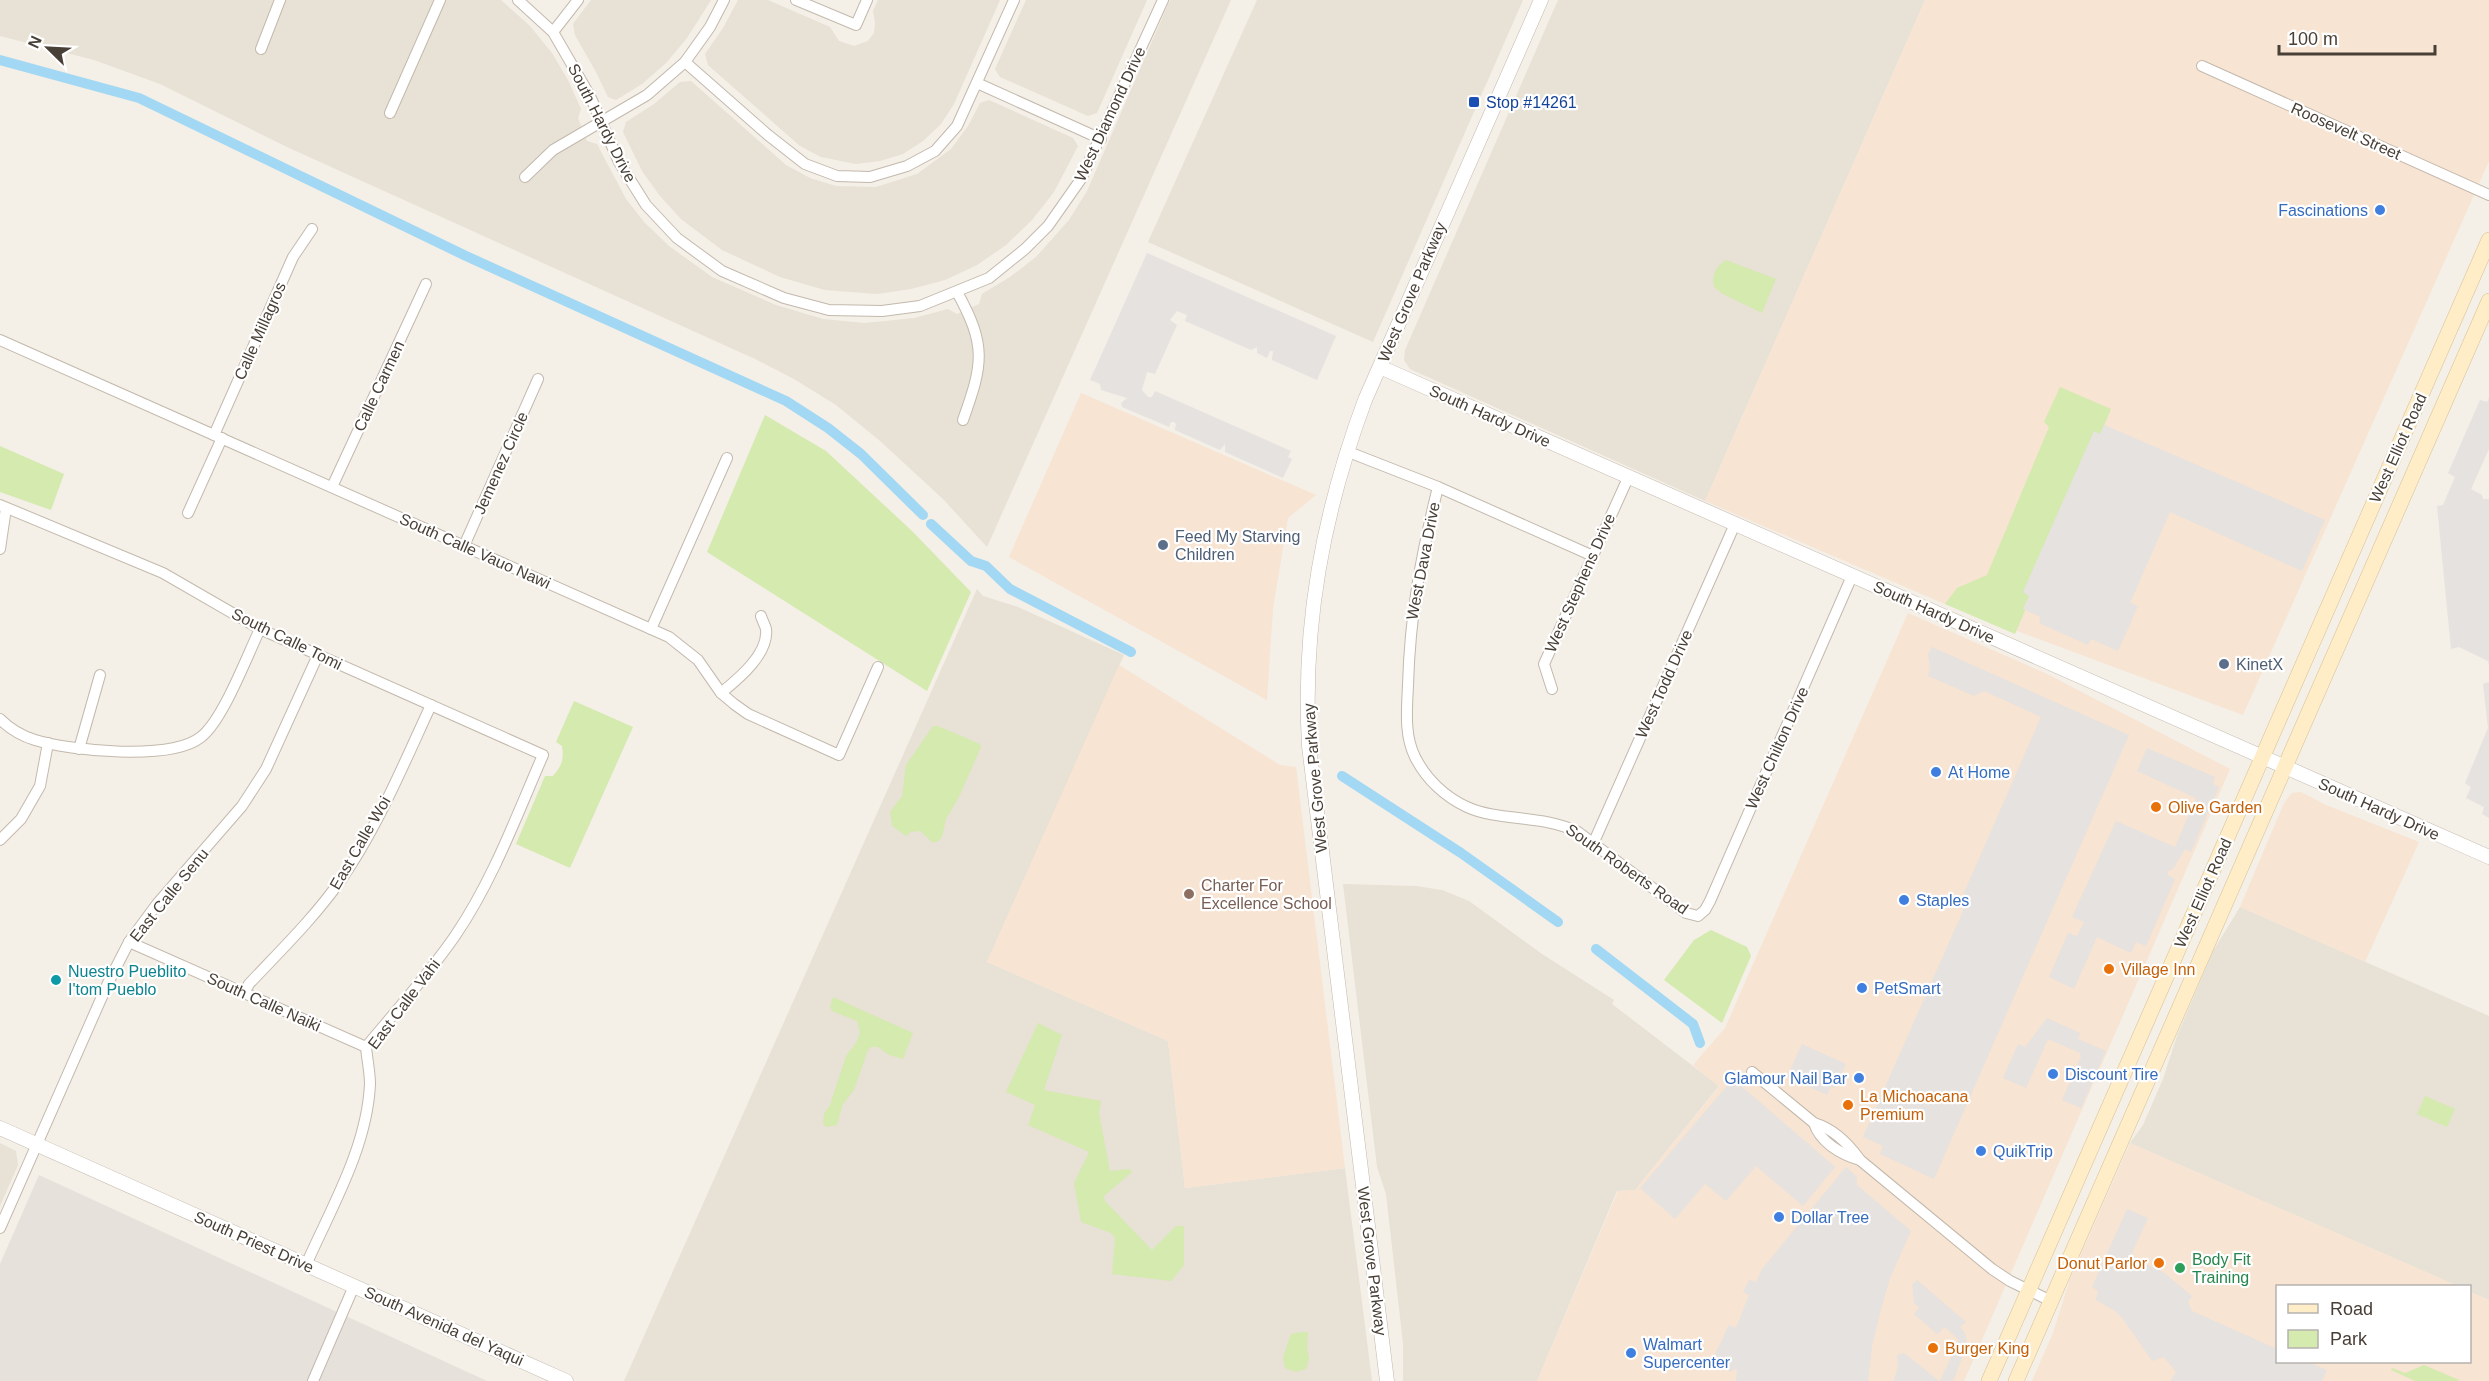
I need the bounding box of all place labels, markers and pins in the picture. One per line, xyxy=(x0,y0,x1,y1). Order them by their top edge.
place label: Stop #14261 xyxy=(1486,94,1577,111)
marker: Stop #14261 xyxy=(1467,95,1481,109)
place label: Fascinations xyxy=(2278,202,2368,219)
marker: Fascinations xyxy=(2373,203,2387,217)
place label: Feed My Starving Children xyxy=(1175,528,1300,563)
marker: Feed My Starving Children xyxy=(1156,538,1170,552)
place label: KinetX xyxy=(2236,656,2283,673)
marker: KinetX xyxy=(2217,657,2231,671)
place label: At Home xyxy=(1948,764,2010,781)
marker: At Home xyxy=(1929,765,1943,779)
place label: Olive Garden xyxy=(2168,799,2262,816)
marker: Olive Garden xyxy=(2149,800,2163,814)
place label: Charter For Excellence School xyxy=(1201,877,1332,912)
marker: Charter For Excellence School xyxy=(1182,887,1196,901)
place label: Staples xyxy=(1916,892,1969,909)
marker: Staples xyxy=(1897,893,1911,907)
place label: Village Inn xyxy=(2121,961,2195,978)
marker: Village Inn xyxy=(2102,962,2116,976)
place label: Nuestro Pueblito I'tom Pueblo xyxy=(68,963,186,998)
marker: Nuestro Pueblito I'tom Pueblo xyxy=(49,973,63,987)
place label: PetSmart xyxy=(1874,980,1941,997)
marker: PetSmart xyxy=(1855,981,1869,995)
place label: Discount Tire xyxy=(2065,1066,2158,1083)
marker: Discount Tire xyxy=(2046,1067,2060,1081)
place label: Glamour Nail Bar xyxy=(1724,1070,1848,1087)
marker: Glamour Nail Bar xyxy=(1852,1071,1866,1085)
place label: La Michoacana Premium xyxy=(1860,1088,1969,1123)
marker: La Michoacana Premium xyxy=(1841,1098,1855,1112)
place label: QuikTrip xyxy=(1993,1143,2053,1160)
marker: QuikTrip xyxy=(1974,1144,1988,1158)
place label: Dollar Tree xyxy=(1791,1209,1869,1226)
marker: Dollar Tree xyxy=(1772,1210,1786,1224)
place label: Body Fit Training xyxy=(2192,1251,2251,1286)
place label: Donut Parlor xyxy=(2057,1255,2148,1272)
marker: Donut Parlor xyxy=(2152,1256,2166,1270)
marker: Body Fit Training xyxy=(2173,1261,2187,1275)
place label: Walmart Supercenter xyxy=(1643,1336,1731,1371)
place label: Burger King xyxy=(1945,1340,2030,1357)
marker: Burger King xyxy=(1926,1341,1940,1355)
marker: Walmart Supercenter xyxy=(1624,1346,1638,1360)

